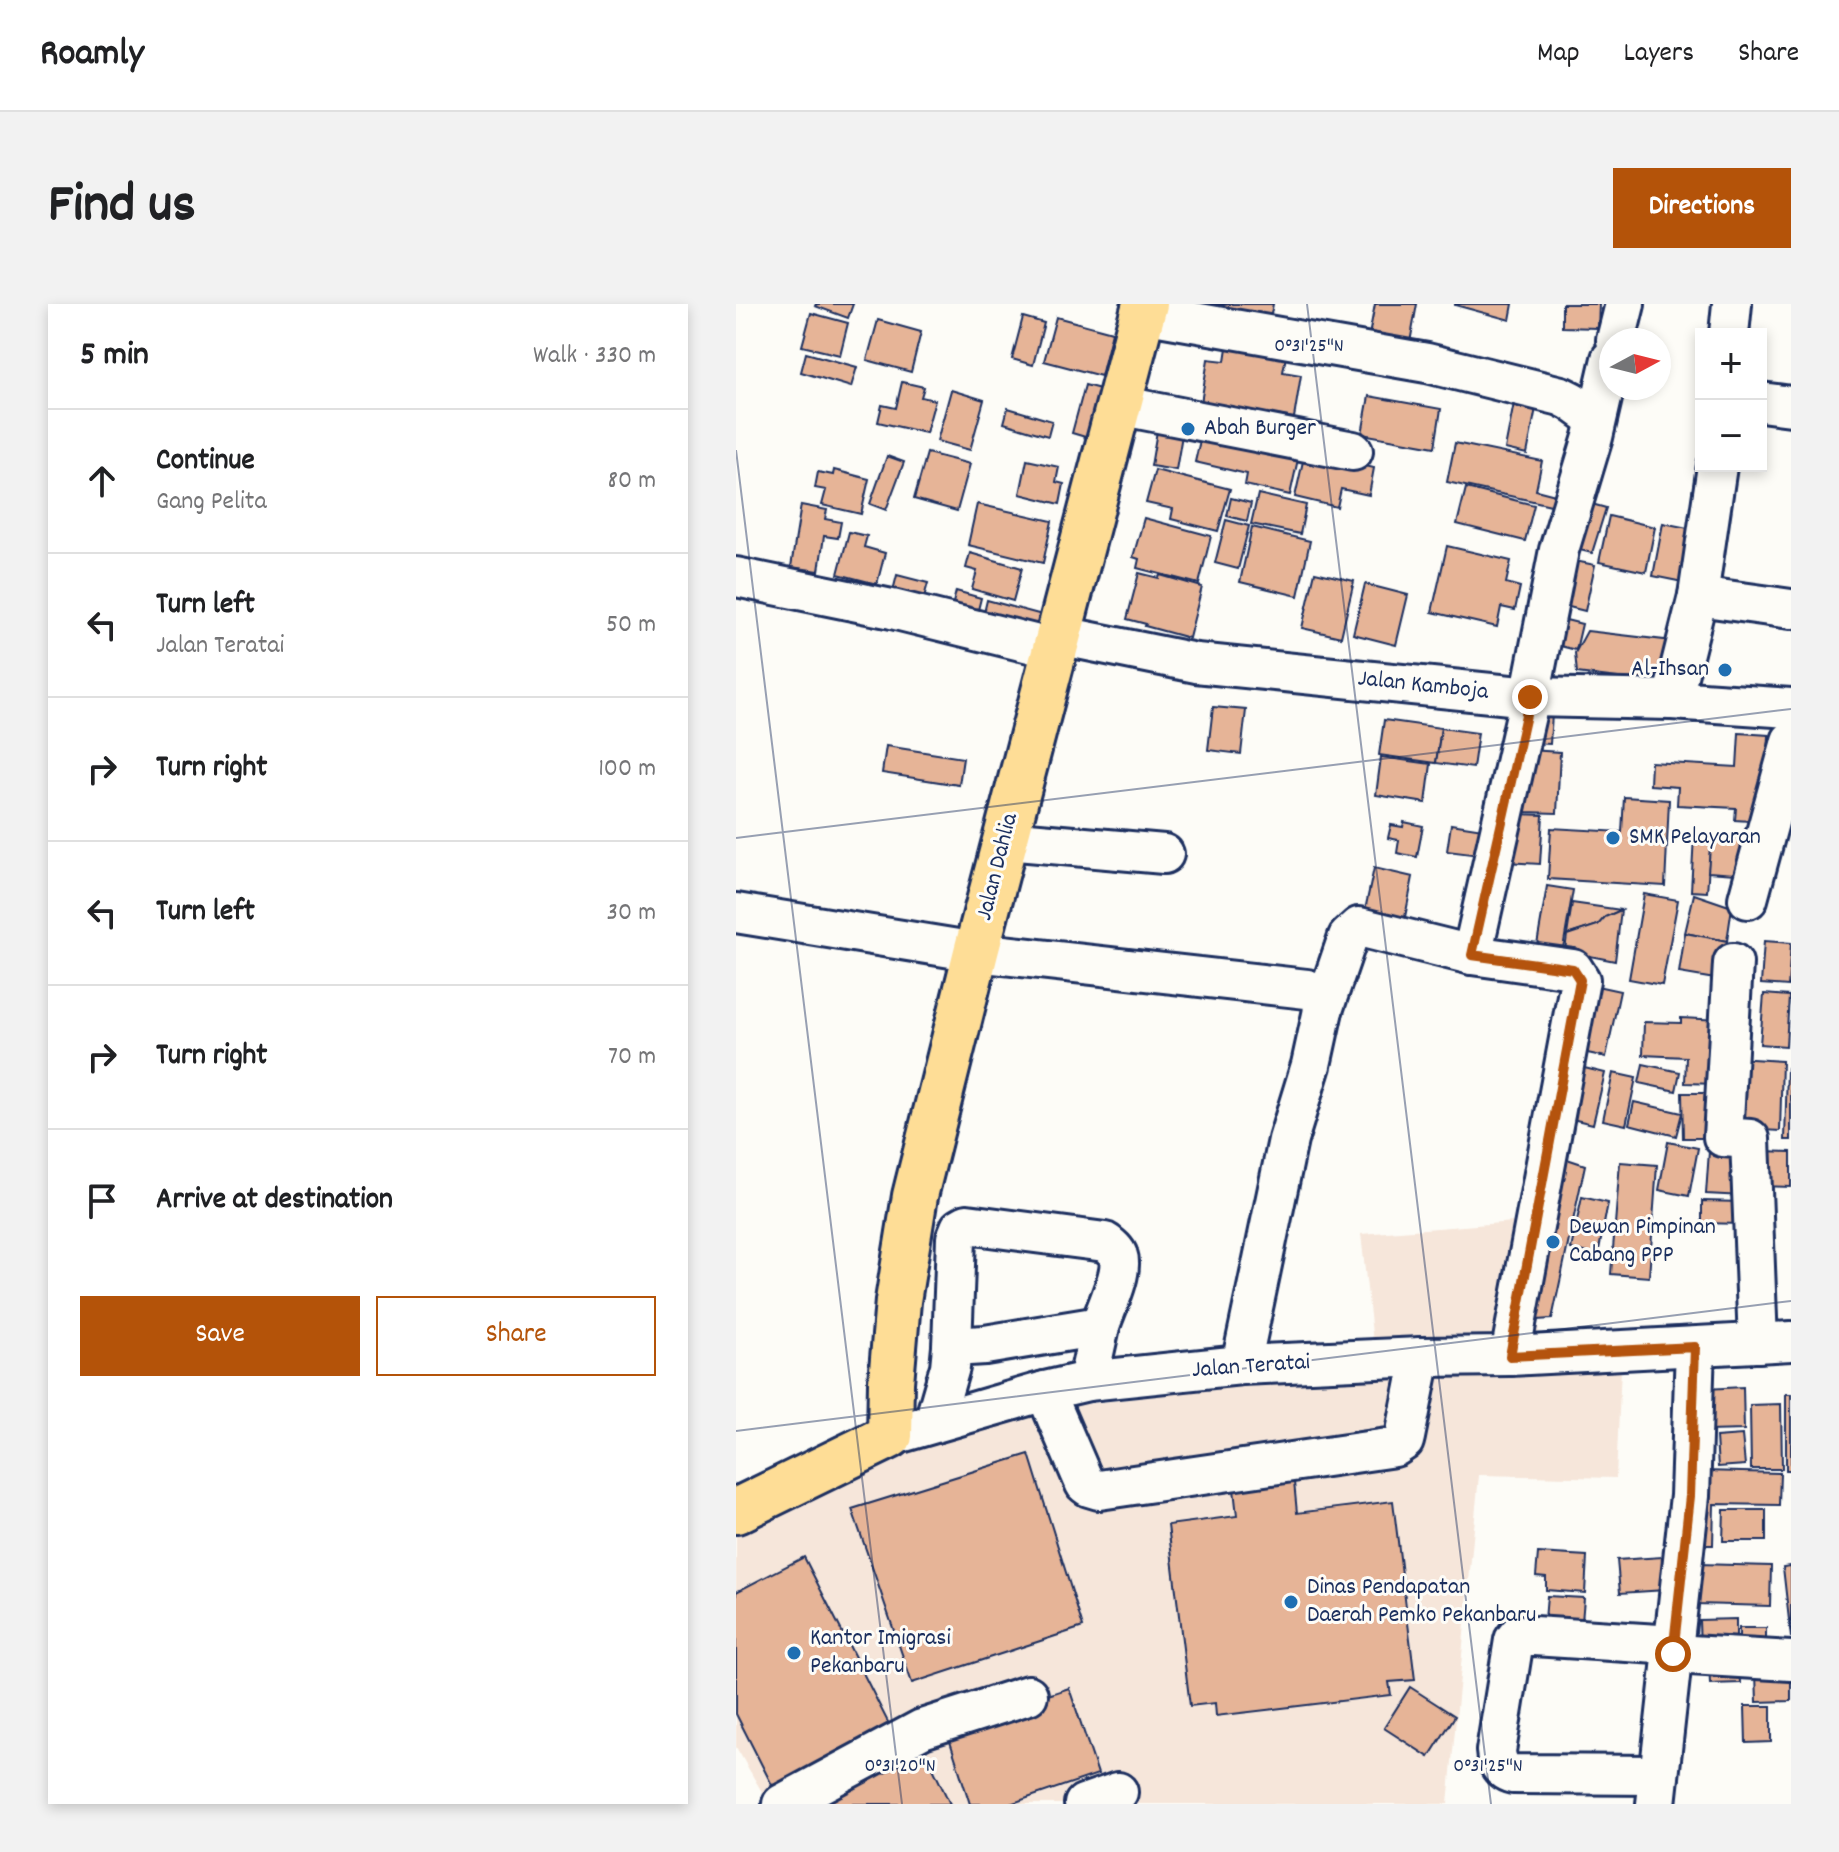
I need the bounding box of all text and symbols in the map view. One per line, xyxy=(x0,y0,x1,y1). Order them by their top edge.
text: Roamly xyxy=(40,28,144,83)
text: Map xyxy=(1537,35,1580,75)
text: Layers xyxy=(1624,35,1694,75)
text: Share xyxy=(1738,35,1799,75)
text: Find us xyxy=(48,168,196,248)
button: Directions xyxy=(1613,168,1791,248)
north arrow xyxy=(1599,328,1671,400)
map controls xyxy=(1695,328,1767,472)
button: + xyxy=(1695,328,1767,400)
text: 5 min xyxy=(80,332,149,381)
text: 0°31'25"N xyxy=(1274,333,1344,361)
text: Walk · 330 m xyxy=(533,338,656,375)
button: − xyxy=(1695,400,1767,472)
place label: Abah Burger xyxy=(1204,412,1316,446)
marker: Abah Burger xyxy=(1179,420,1197,438)
text: Continue xyxy=(156,441,255,484)
icon: ahead xyxy=(80,459,124,503)
text: 80 m xyxy=(608,463,656,500)
text: Gang Pelita xyxy=(156,484,267,521)
text: Turn left xyxy=(156,585,255,628)
icon: left xyxy=(80,603,124,647)
text: 50 m xyxy=(606,607,656,644)
text: Jalan Teratai xyxy=(156,628,284,665)
place label: Al-Ihsan xyxy=(1631,653,1709,687)
marker: Al-Ihsan xyxy=(1716,661,1734,679)
street label: Jalan Kamboja xyxy=(1356,662,1491,710)
route end xyxy=(1512,679,1548,715)
icon: right xyxy=(80,747,124,791)
text: Turn right xyxy=(156,748,267,791)
text: 100 m xyxy=(598,751,656,788)
street label: Jalan Dahlia xyxy=(968,809,1028,924)
place label: SMK Pelayaran xyxy=(1629,821,1761,855)
marker: SMK Pelayaran xyxy=(1604,829,1622,847)
icon: left xyxy=(80,891,124,935)
text: Turn left xyxy=(156,892,255,935)
text: 30 m xyxy=(606,895,656,932)
icon: right xyxy=(80,1035,124,1079)
text: Turn right xyxy=(156,1036,267,1079)
text: 70 m xyxy=(608,1039,656,1076)
icon: arrive xyxy=(80,1179,124,1223)
text: Arrive at destination xyxy=(156,1180,393,1223)
place label: Dewan Pimpinan Cabang PPP xyxy=(1569,1211,1716,1273)
marker: Dewan Pimpinan Cabang PPP xyxy=(1544,1233,1562,1251)
button: Save xyxy=(80,1296,360,1376)
button: Share xyxy=(376,1296,656,1376)
street label: Jalan Teratai xyxy=(1191,1346,1311,1388)
place label: Dinas Pendapatan Daerah Pemko Pekanbaru xyxy=(1307,1571,1536,1633)
marker: Dinas Pendapatan Daerah Pemko Pekanbaru xyxy=(1282,1593,1300,1611)
place label: Kantor Imigrasi Pekanbaru xyxy=(810,1622,951,1684)
route start xyxy=(1655,1636,1691,1672)
marker: Kantor Imigrasi Pekanbaru xyxy=(785,1644,803,1662)
text: 0°31'20"N xyxy=(864,1753,936,1781)
text: 0°31'25"N xyxy=(1453,1753,1523,1781)

